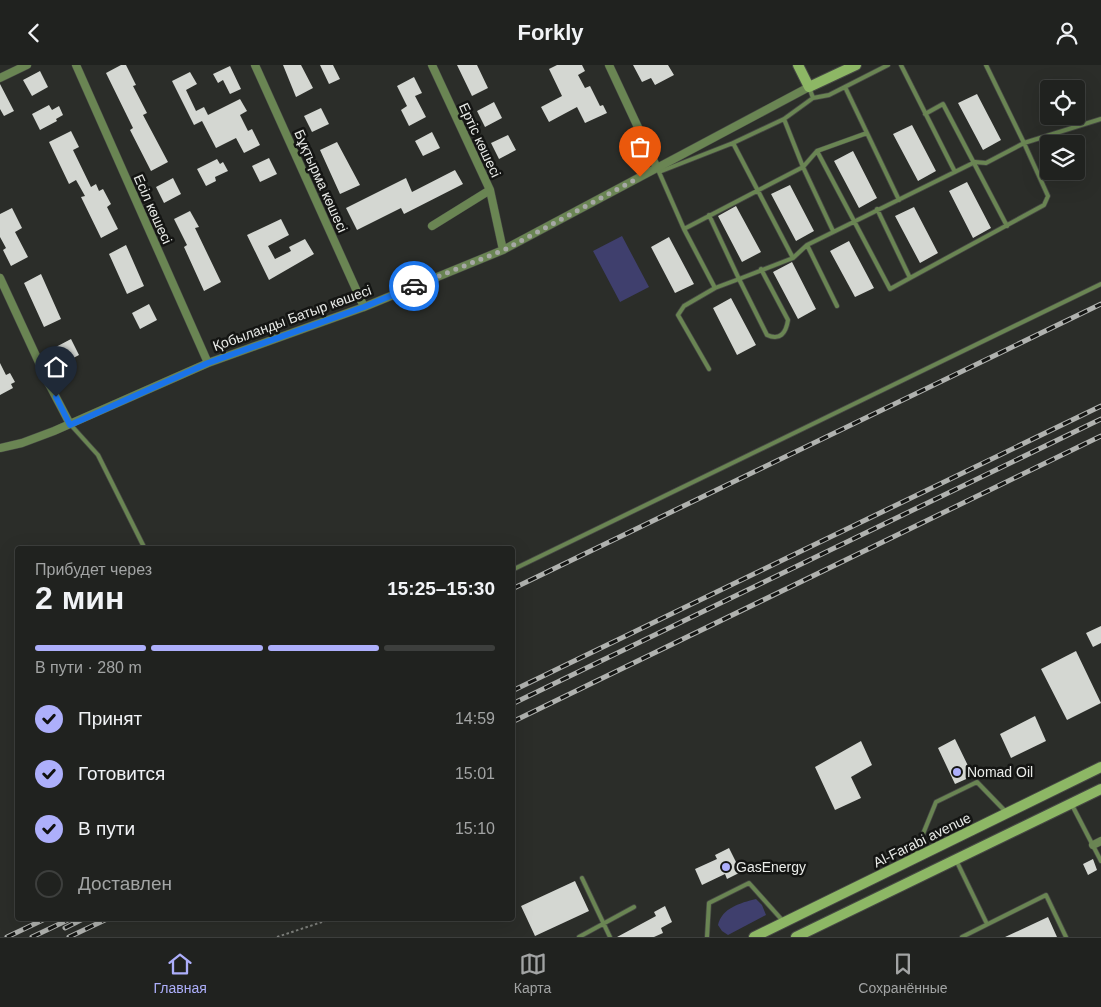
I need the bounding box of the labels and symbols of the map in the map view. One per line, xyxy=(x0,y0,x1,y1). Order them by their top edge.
street label: Ертіс көшесі xyxy=(456,100,504,180)
pin xyxy=(619,126,661,177)
street label: Бұқтырма көшесі xyxy=(291,127,351,235)
street label: Есіл көшесі xyxy=(131,172,175,246)
courier xyxy=(389,261,439,311)
street label: Қобыланды Батыр көшесі xyxy=(210,282,374,354)
pin xyxy=(35,346,77,397)
place label: Nomad Oil xyxy=(967,764,1033,780)
marker: Nomad Oil xyxy=(951,766,963,778)
street label: Al-Farabi avenue xyxy=(871,809,974,871)
place label: GasEnergy xyxy=(736,859,806,875)
marker: GasEnergy xyxy=(720,861,732,873)

